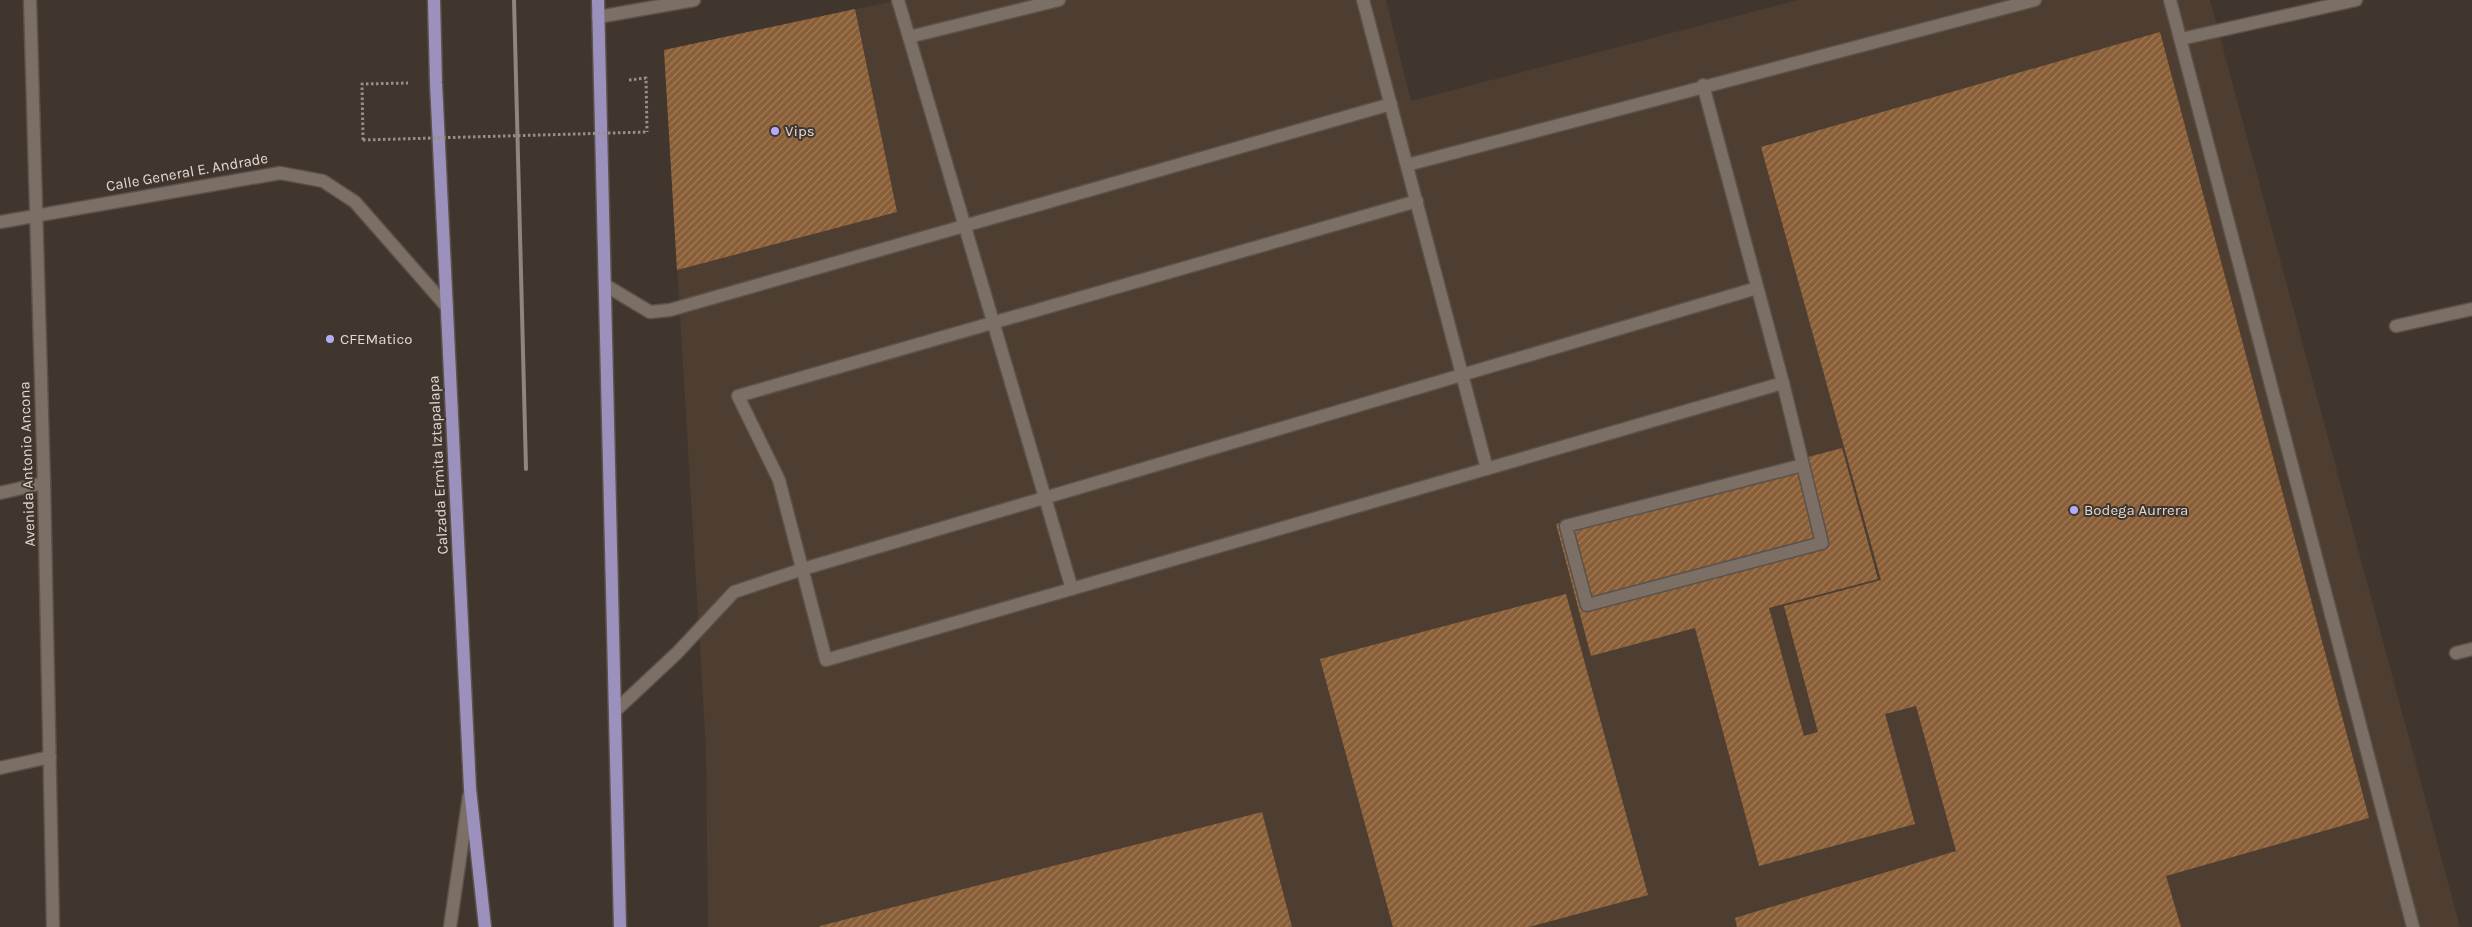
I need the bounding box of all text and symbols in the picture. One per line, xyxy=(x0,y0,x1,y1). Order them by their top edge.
place label: Vips xyxy=(785,122,815,140)
marker: Vips xyxy=(769,125,781,137)
street label: Calle General E. Andrade xyxy=(105,149,269,195)
place label: CFEMatico xyxy=(340,330,413,348)
marker: CFEMatico xyxy=(324,333,336,345)
street label: Calzada Ermita Iztapalapa xyxy=(424,375,452,555)
street label: Avenida Antonio Ancona xyxy=(15,381,39,547)
place label: Bodega Aurrera xyxy=(2084,501,2188,519)
marker: Bodega Aurrera xyxy=(2068,504,2080,516)

